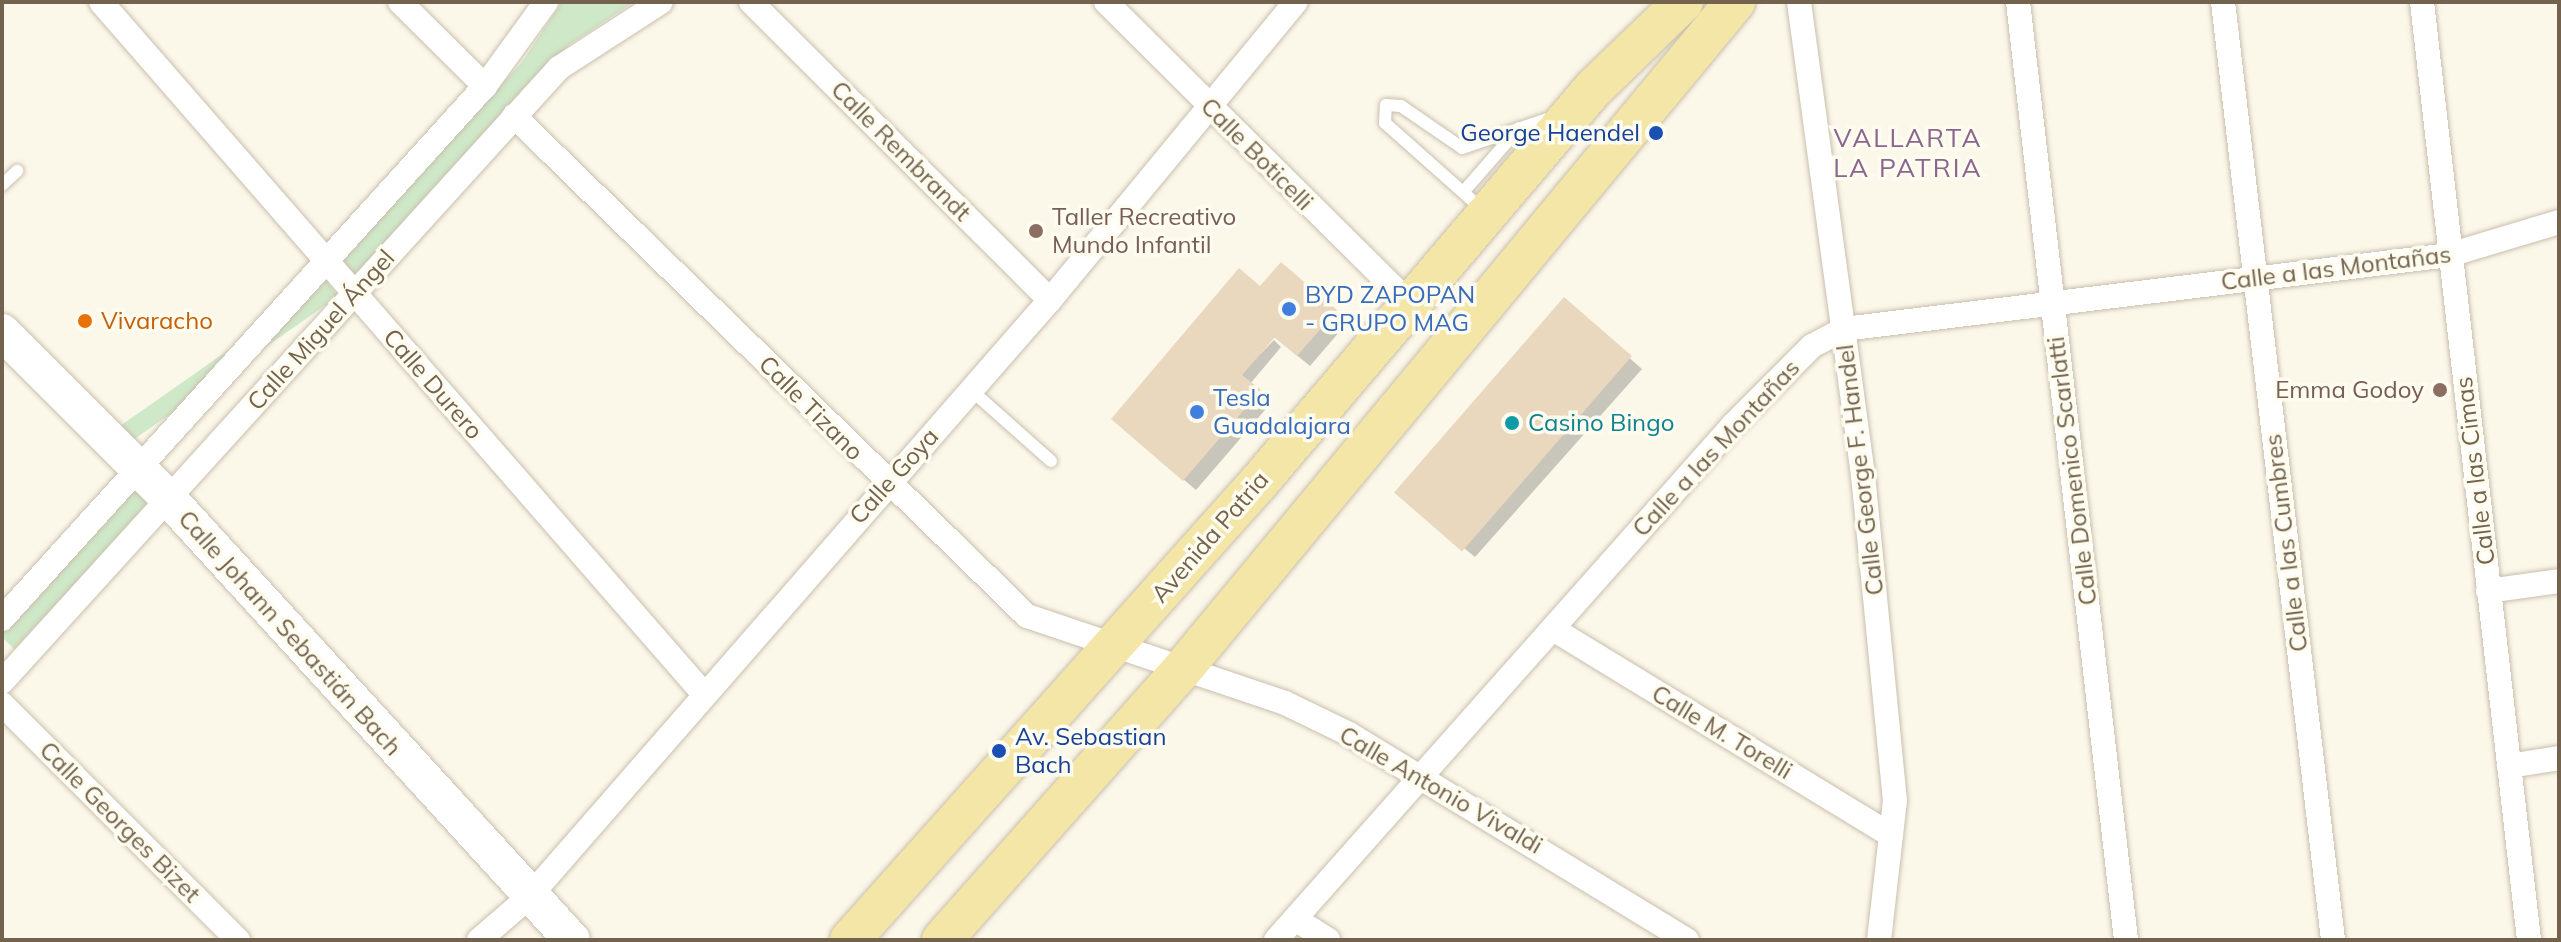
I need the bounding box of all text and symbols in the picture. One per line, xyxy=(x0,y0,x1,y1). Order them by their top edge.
street label: Calle Rembrandt xyxy=(825,75,977,227)
street label: Calle Boticelli xyxy=(1195,92,1319,216)
place label: George Haendel xyxy=(1460,119,1640,147)
district label: VALLARTA LA PATRIA xyxy=(1833,122,1983,184)
marker: George Haendel xyxy=(1647,124,1665,142)
place label: Taller Recreativo Mundo Infantil xyxy=(1052,203,1236,259)
marker: Taller Recreativo Mundo Infantil xyxy=(1027,222,1045,240)
street label: Calle a las Montañas xyxy=(2219,240,2453,296)
street label: Calle Miguel Ángel xyxy=(241,244,401,416)
place label: BYD ZAPOPAN - GRUPO MAG xyxy=(1305,281,1475,337)
marker: BYD ZAPOPAN - GRUPO MAG xyxy=(1280,300,1298,318)
place label: Vivaracho xyxy=(101,307,213,335)
marker: Vivaracho xyxy=(76,312,94,330)
street label: Calle Durero xyxy=(377,323,489,445)
street label: Calle Domenico Scarlatti xyxy=(2041,335,2103,607)
street label: Calle George F. Handel xyxy=(1830,343,1890,597)
street label: Calle Tizano xyxy=(753,350,869,466)
street label: Calle a las Montañas xyxy=(1626,353,1806,543)
street label: Calle a las Cimas xyxy=(2449,375,2501,567)
place label: Emma Godoy xyxy=(2275,376,2424,404)
marker: Emma Godoy xyxy=(2431,381,2449,399)
place label: Tesla Guadalajara xyxy=(1213,384,1351,440)
marker: Tesla Guadalajara xyxy=(1188,403,1206,421)
place label: Casino Bingo xyxy=(1528,409,1674,437)
marker: Casino Bingo xyxy=(1503,414,1521,432)
street label: Calle Goya xyxy=(843,422,945,530)
street label: Calle a las Cumbres xyxy=(2258,433,2314,653)
street label: Avenida Patria xyxy=(1145,466,1275,608)
street label: Calle Johann Sebastián Bach xyxy=(172,505,408,761)
street label: Calle M. Torelli xyxy=(1647,679,1797,785)
street label: Calle Antonio Vivaldi xyxy=(1334,720,1548,860)
place label: Av. Sebastian Bach xyxy=(1015,723,1166,779)
street label: Calle Georges Bizet xyxy=(34,736,206,908)
marker: Av. Sebastian Bach xyxy=(990,742,1008,760)

